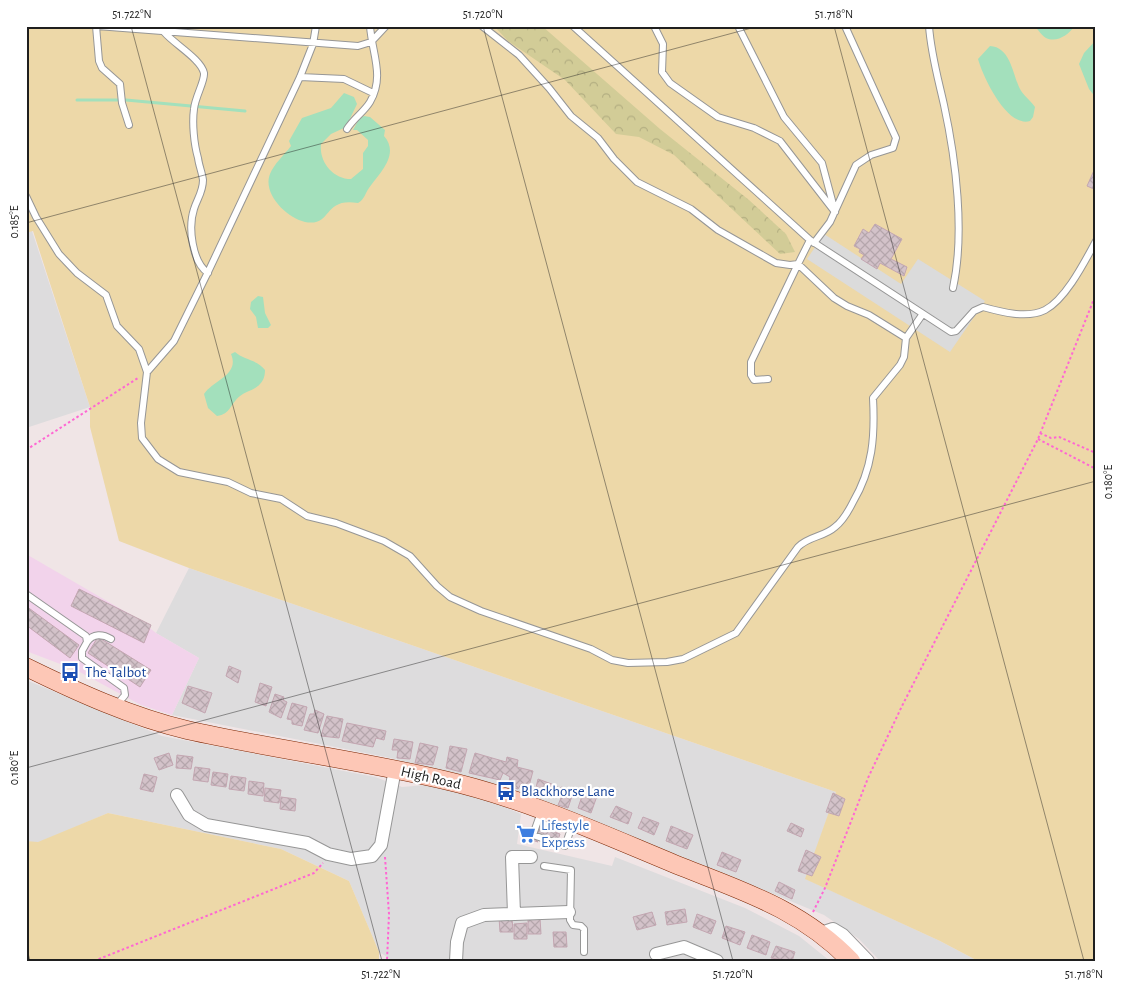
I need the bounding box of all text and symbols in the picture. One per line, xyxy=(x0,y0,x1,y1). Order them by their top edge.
text: 51.722°N xyxy=(112,8,152,20)
text: 51.720°N xyxy=(463,8,503,20)
text: 51.718°N xyxy=(815,8,853,20)
text: 0.185°E xyxy=(8,205,20,239)
text: 0.180°E xyxy=(1102,465,1114,499)
bus stop icon: The Talbot xyxy=(59,661,81,683)
place label: The Talbot xyxy=(85,665,146,680)
text: 0.180°E xyxy=(8,751,20,785)
street label: High Road xyxy=(399,764,463,792)
bus stop icon: Blackhorse Lane xyxy=(495,780,517,802)
place label: Blackhorse Lane xyxy=(521,784,615,799)
place label: Lifestyle Express xyxy=(541,818,590,850)
supermarket icon: Lifestyle Express xyxy=(515,823,537,845)
text: 51.722°N xyxy=(361,968,401,980)
text: 51.720°N xyxy=(713,968,753,980)
text: 51.718°N xyxy=(1065,968,1103,980)

